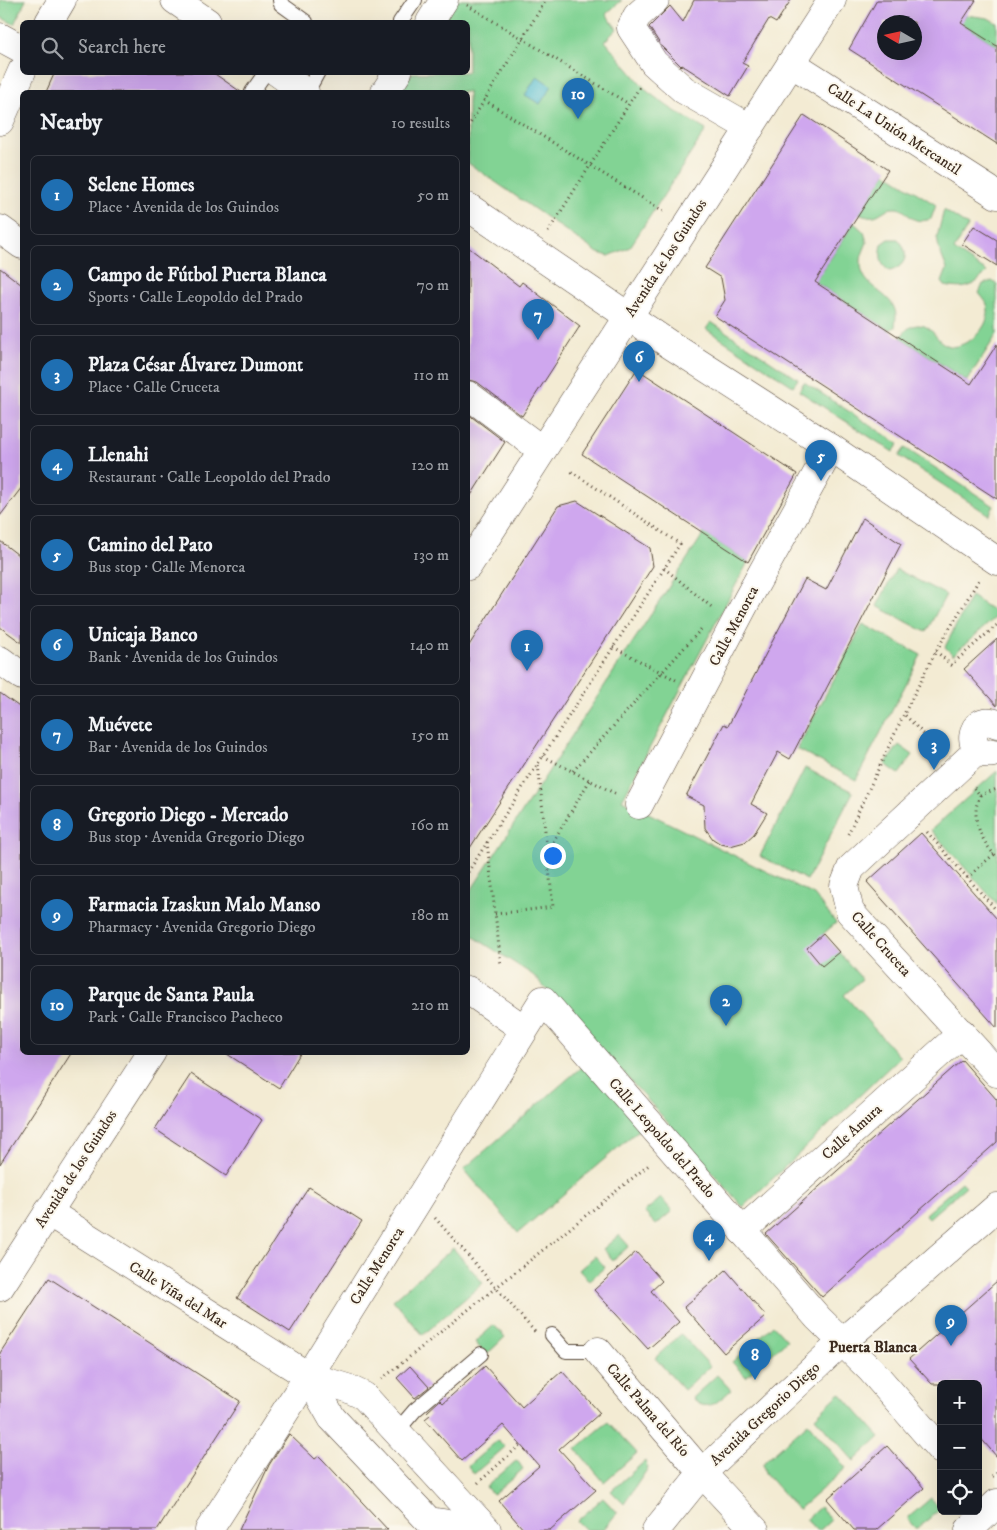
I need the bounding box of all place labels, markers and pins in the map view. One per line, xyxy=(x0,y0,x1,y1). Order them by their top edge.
pin: 10 xyxy=(562,78,594,119)
pin: 7 xyxy=(522,299,554,340)
pin: 6 xyxy=(623,341,655,382)
pin: 5 xyxy=(805,440,837,481)
pin: 1 xyxy=(511,630,543,671)
pin: 3 xyxy=(918,729,950,770)
pin: 2 xyxy=(710,985,742,1026)
pin: 4 xyxy=(693,1220,725,1261)
pin: 9 xyxy=(935,1305,967,1346)
pin: 8 xyxy=(739,1339,771,1380)

